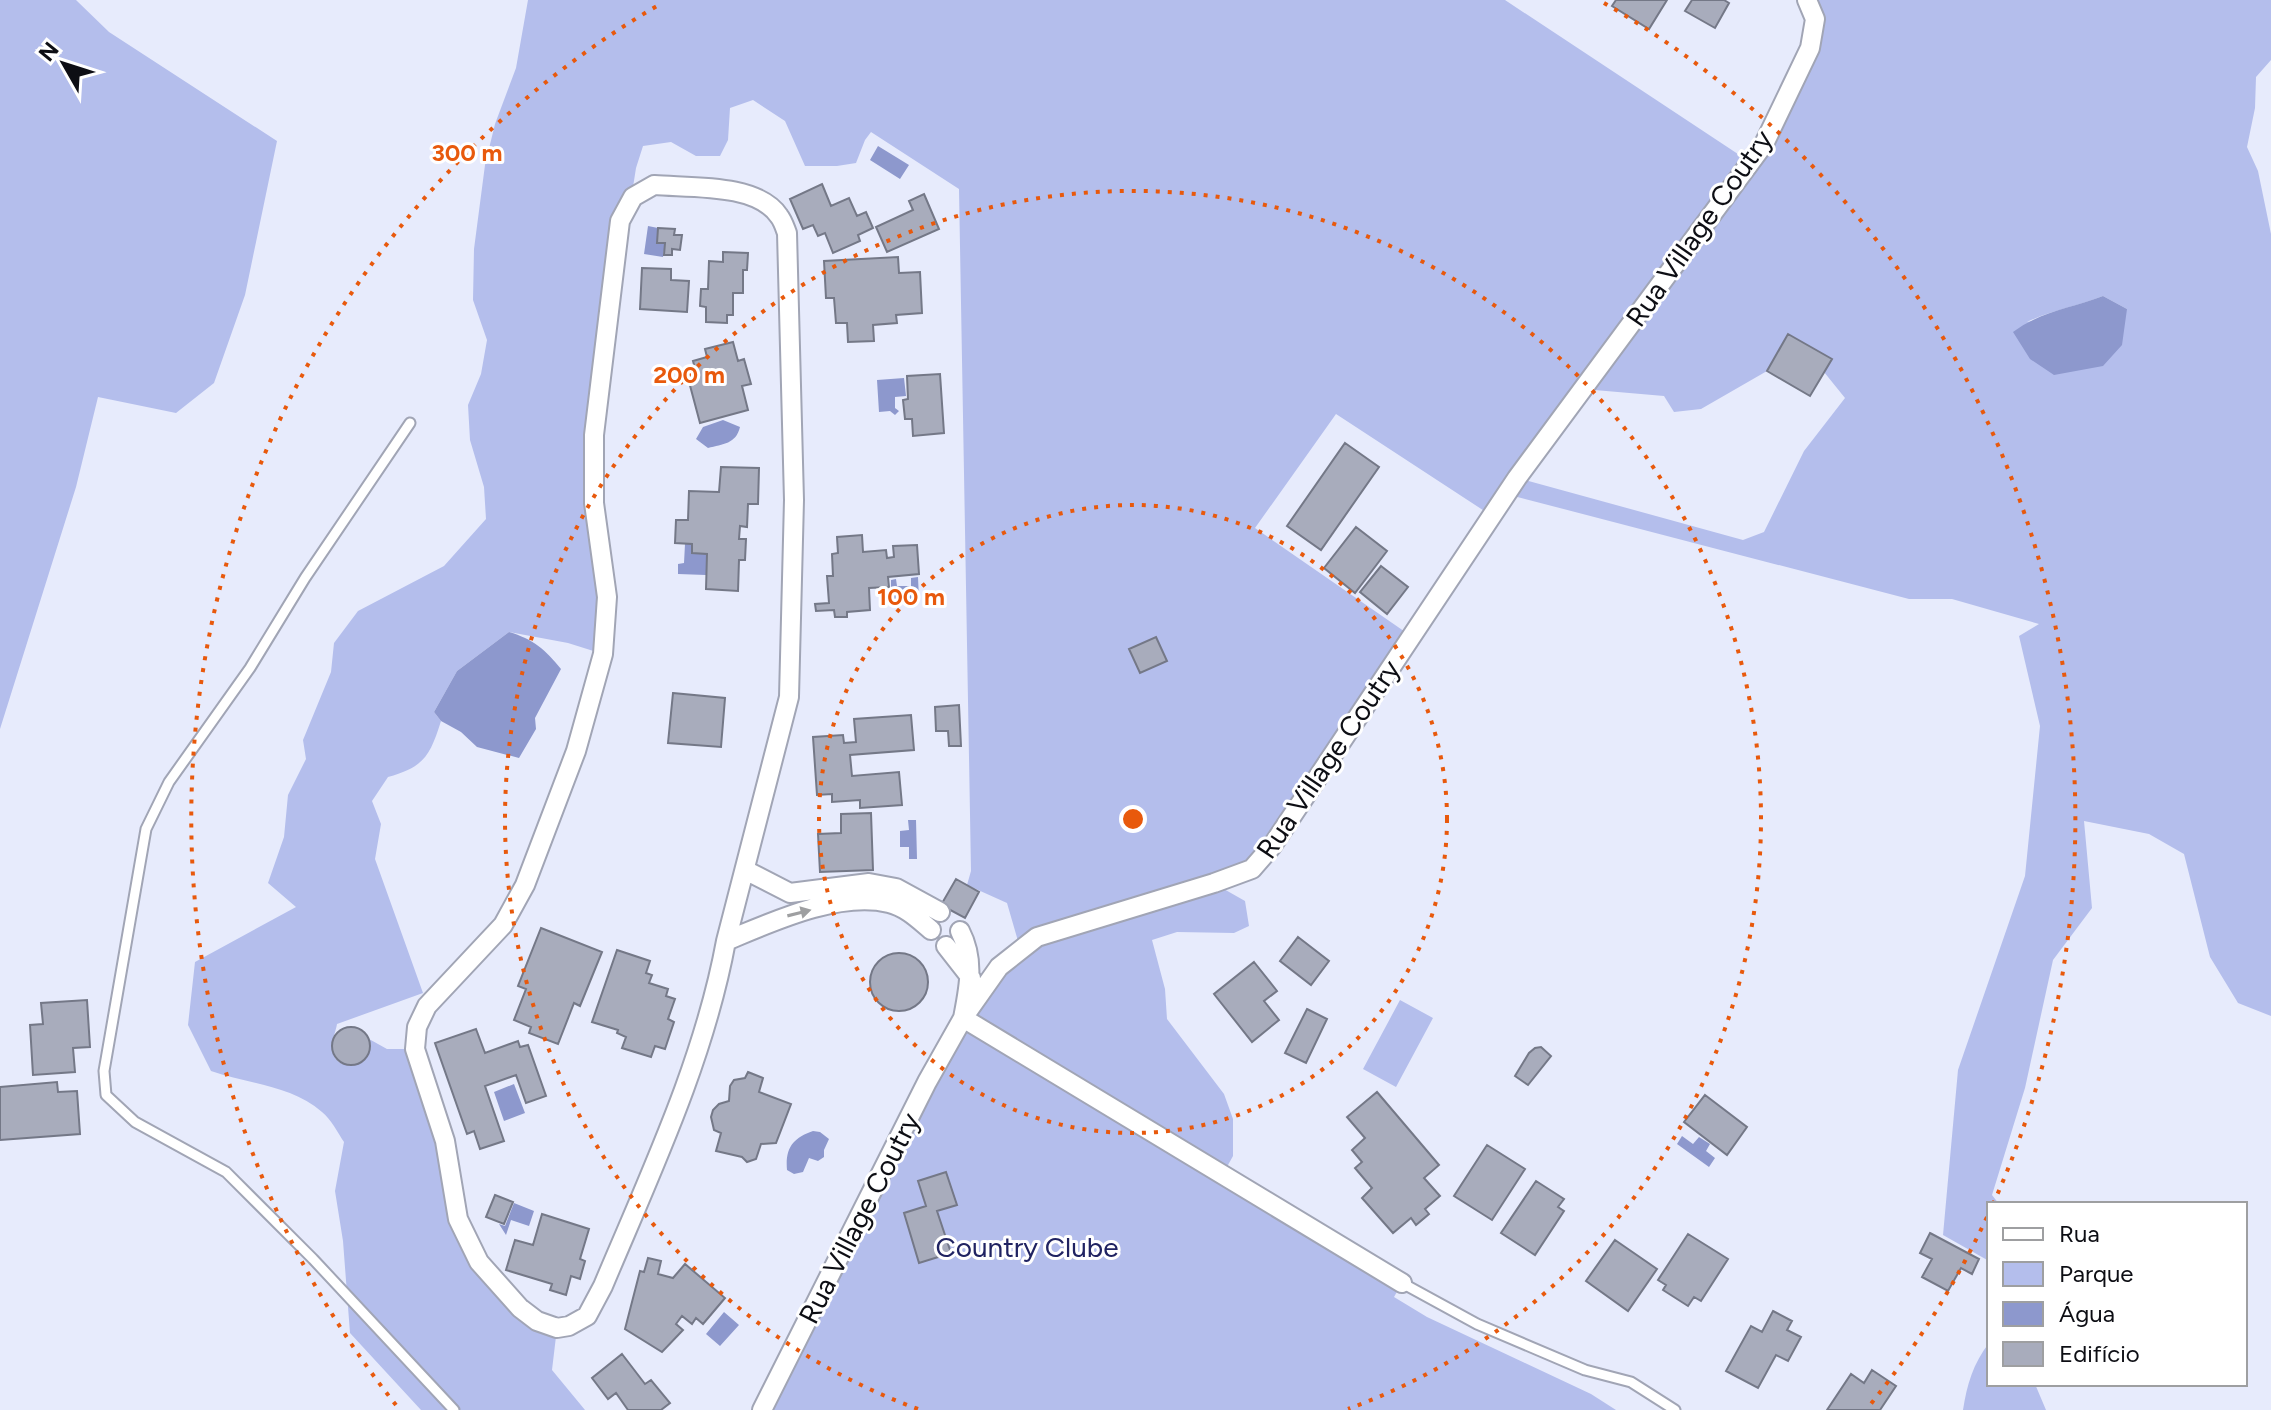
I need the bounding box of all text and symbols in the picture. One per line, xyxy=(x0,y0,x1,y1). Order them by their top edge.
north arrow xyxy=(24,24,104,104)
text: N xyxy=(33,37,65,67)
street label: Rua Village Coutry xyxy=(1618,123,1780,333)
text: 300 m xyxy=(431,138,503,167)
text: 200 m xyxy=(653,360,725,389)
text: 100 m xyxy=(877,582,945,611)
street label: Rua Village Coutry xyxy=(1249,653,1407,865)
centre of rings xyxy=(1119,805,1147,833)
one-way arrow xyxy=(786,907,811,919)
street label: Rua Village Coutry xyxy=(791,1107,927,1329)
legend xyxy=(1987,1202,2247,1386)
text: Rua xyxy=(2059,1219,2100,1248)
park label: Country Clube xyxy=(935,1230,1119,1264)
text: Parque xyxy=(2059,1259,2133,1288)
text: Água xyxy=(2059,1299,2115,1328)
text: Edifício xyxy=(2059,1339,2140,1368)

